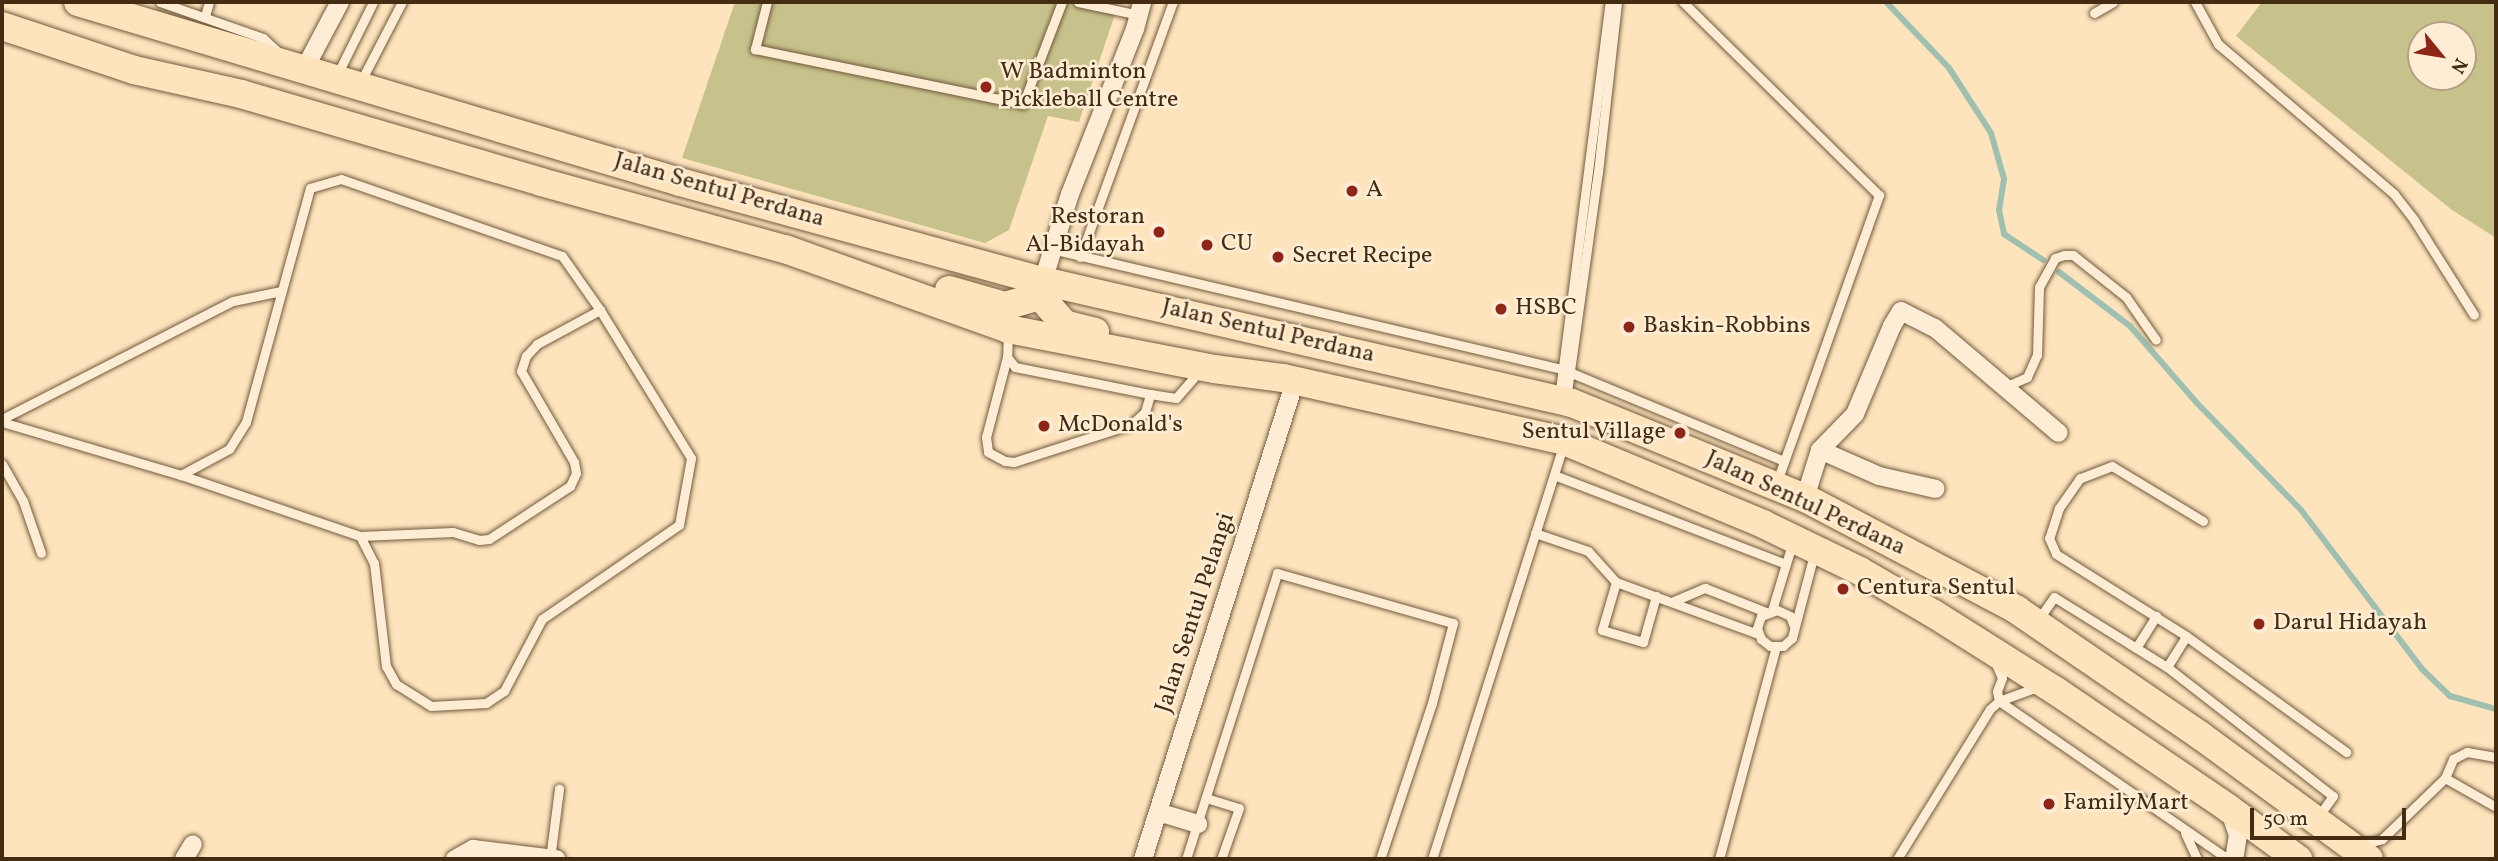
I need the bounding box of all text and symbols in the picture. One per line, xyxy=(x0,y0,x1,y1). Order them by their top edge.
north arrow xyxy=(2407,21,2477,91)
text: N xyxy=(2444,53,2473,78)
place label: W Badminton Pickleball Centre xyxy=(1000,59,1178,115)
marker: W Badminton Pickleball Centre xyxy=(978,79,994,95)
street label: Jalan Sentul Perdana xyxy=(610,147,828,235)
place label: A xyxy=(1366,177,1383,205)
marker: A xyxy=(1344,183,1360,199)
place label: Restoran Al-Bidayah xyxy=(1025,204,1145,260)
marker: Restoran Al-Bidayah xyxy=(1151,224,1167,240)
place label: CU xyxy=(1221,231,1253,259)
marker: CU xyxy=(1199,237,1215,253)
place label: Secret Recipe xyxy=(1292,243,1432,271)
marker: Secret Recipe xyxy=(1270,249,1286,265)
street label: Jalan Sentul Perdana xyxy=(1159,293,1377,371)
place label: HSBC xyxy=(1515,295,1577,323)
marker: HSBC xyxy=(1493,301,1509,317)
place label: Baskin-Robbins xyxy=(1643,313,1810,341)
marker: Baskin-Robbins xyxy=(1621,319,1637,335)
place label: McDonald's xyxy=(1058,412,1183,440)
marker: McDonald's xyxy=(1036,418,1052,434)
place label: Sentul Village xyxy=(1521,419,1666,447)
marker: Sentul Village xyxy=(1672,425,1688,441)
street label: Jalan Sentul Perdana xyxy=(1700,445,1910,563)
street label: Jalan Sentul Pelangi xyxy=(1150,509,1242,717)
place label: Centura Sentul xyxy=(1857,575,2015,603)
marker: Centura Sentul xyxy=(1835,581,1851,597)
place label: Darul Hidayah xyxy=(2273,610,2427,638)
marker: Darul Hidayah xyxy=(2251,616,2267,632)
place label: FamilyMart xyxy=(2063,790,2189,818)
scale bar xyxy=(2253,794,2409,838)
marker: FamilyMart xyxy=(2041,796,2057,812)
text: 50 m xyxy=(2263,805,2308,834)

